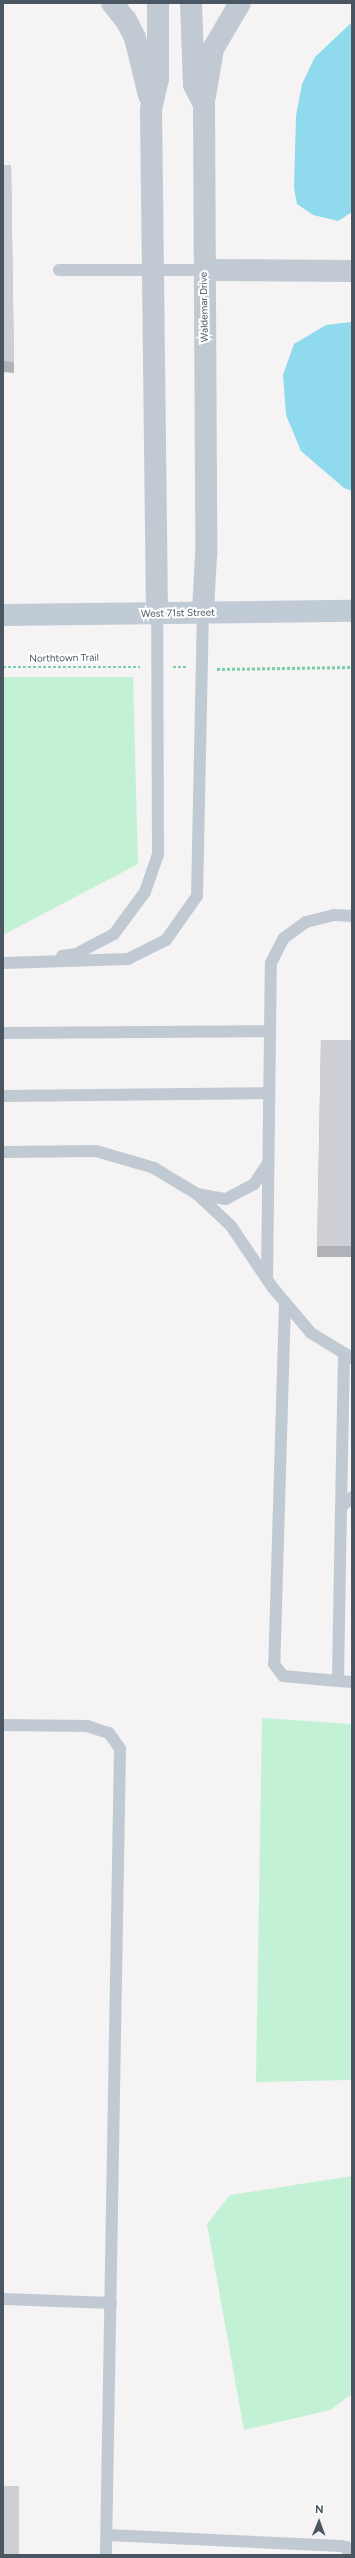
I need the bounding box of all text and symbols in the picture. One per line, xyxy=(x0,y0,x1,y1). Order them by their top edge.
street label: Waldemar Drive xyxy=(197,272,211,342)
street label: West 71st Street xyxy=(141,606,215,620)
street label: Northtown Trail xyxy=(29,651,99,665)
north arrow xyxy=(299,2502,339,2542)
text: N xyxy=(315,2503,324,2516)

